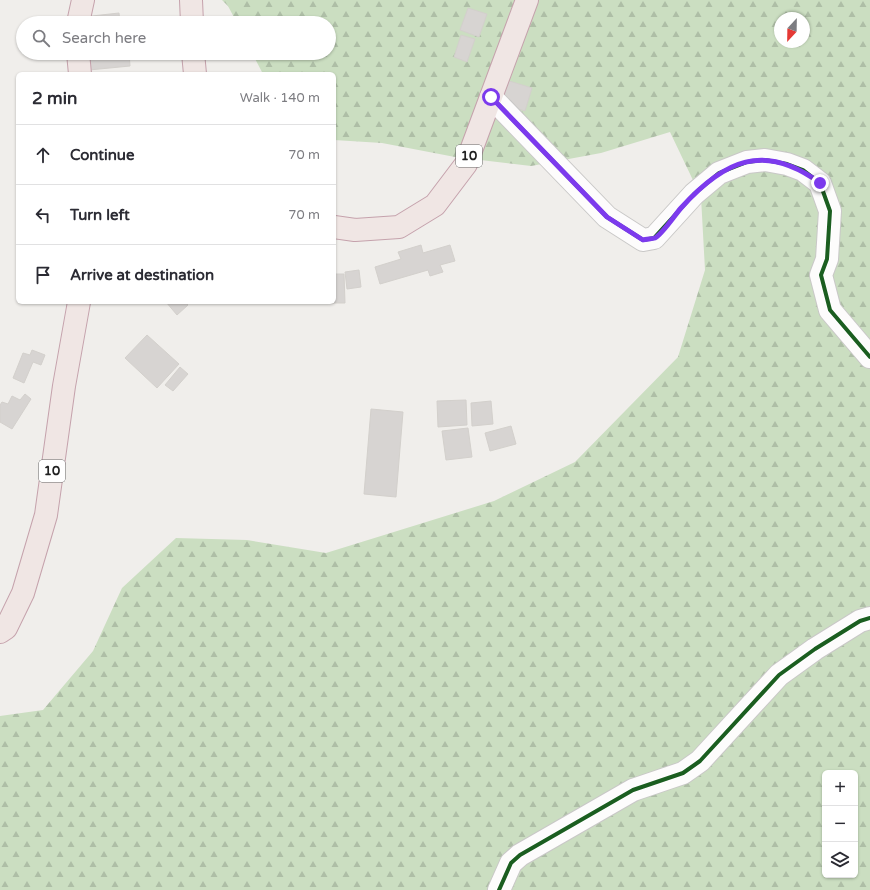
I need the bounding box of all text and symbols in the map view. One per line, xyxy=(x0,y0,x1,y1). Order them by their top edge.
north arrow xyxy=(774,12,810,48)
search box xyxy=(16,16,336,60)
icon: search xyxy=(30,27,52,49)
text: Search here xyxy=(62,29,146,47)
text: 2 min xyxy=(32,88,77,109)
route start xyxy=(482,88,500,106)
text: Walk · 140 m xyxy=(240,90,320,106)
icon: ahead xyxy=(32,144,54,166)
road number: 10 xyxy=(456,145,482,167)
text: Continue xyxy=(70,146,134,164)
text: 70 m xyxy=(288,147,320,163)
route end xyxy=(811,174,829,192)
icon: left xyxy=(32,204,54,226)
text: Turn left xyxy=(70,206,130,224)
text: 70 m xyxy=(288,207,320,223)
icon: arrive xyxy=(32,264,54,286)
text: Arrive at destination xyxy=(70,266,214,284)
road number: 10 xyxy=(39,460,65,482)
map controls xyxy=(822,770,858,878)
button: + xyxy=(822,770,858,806)
button: − xyxy=(822,806,858,842)
button: layers xyxy=(822,842,858,878)

